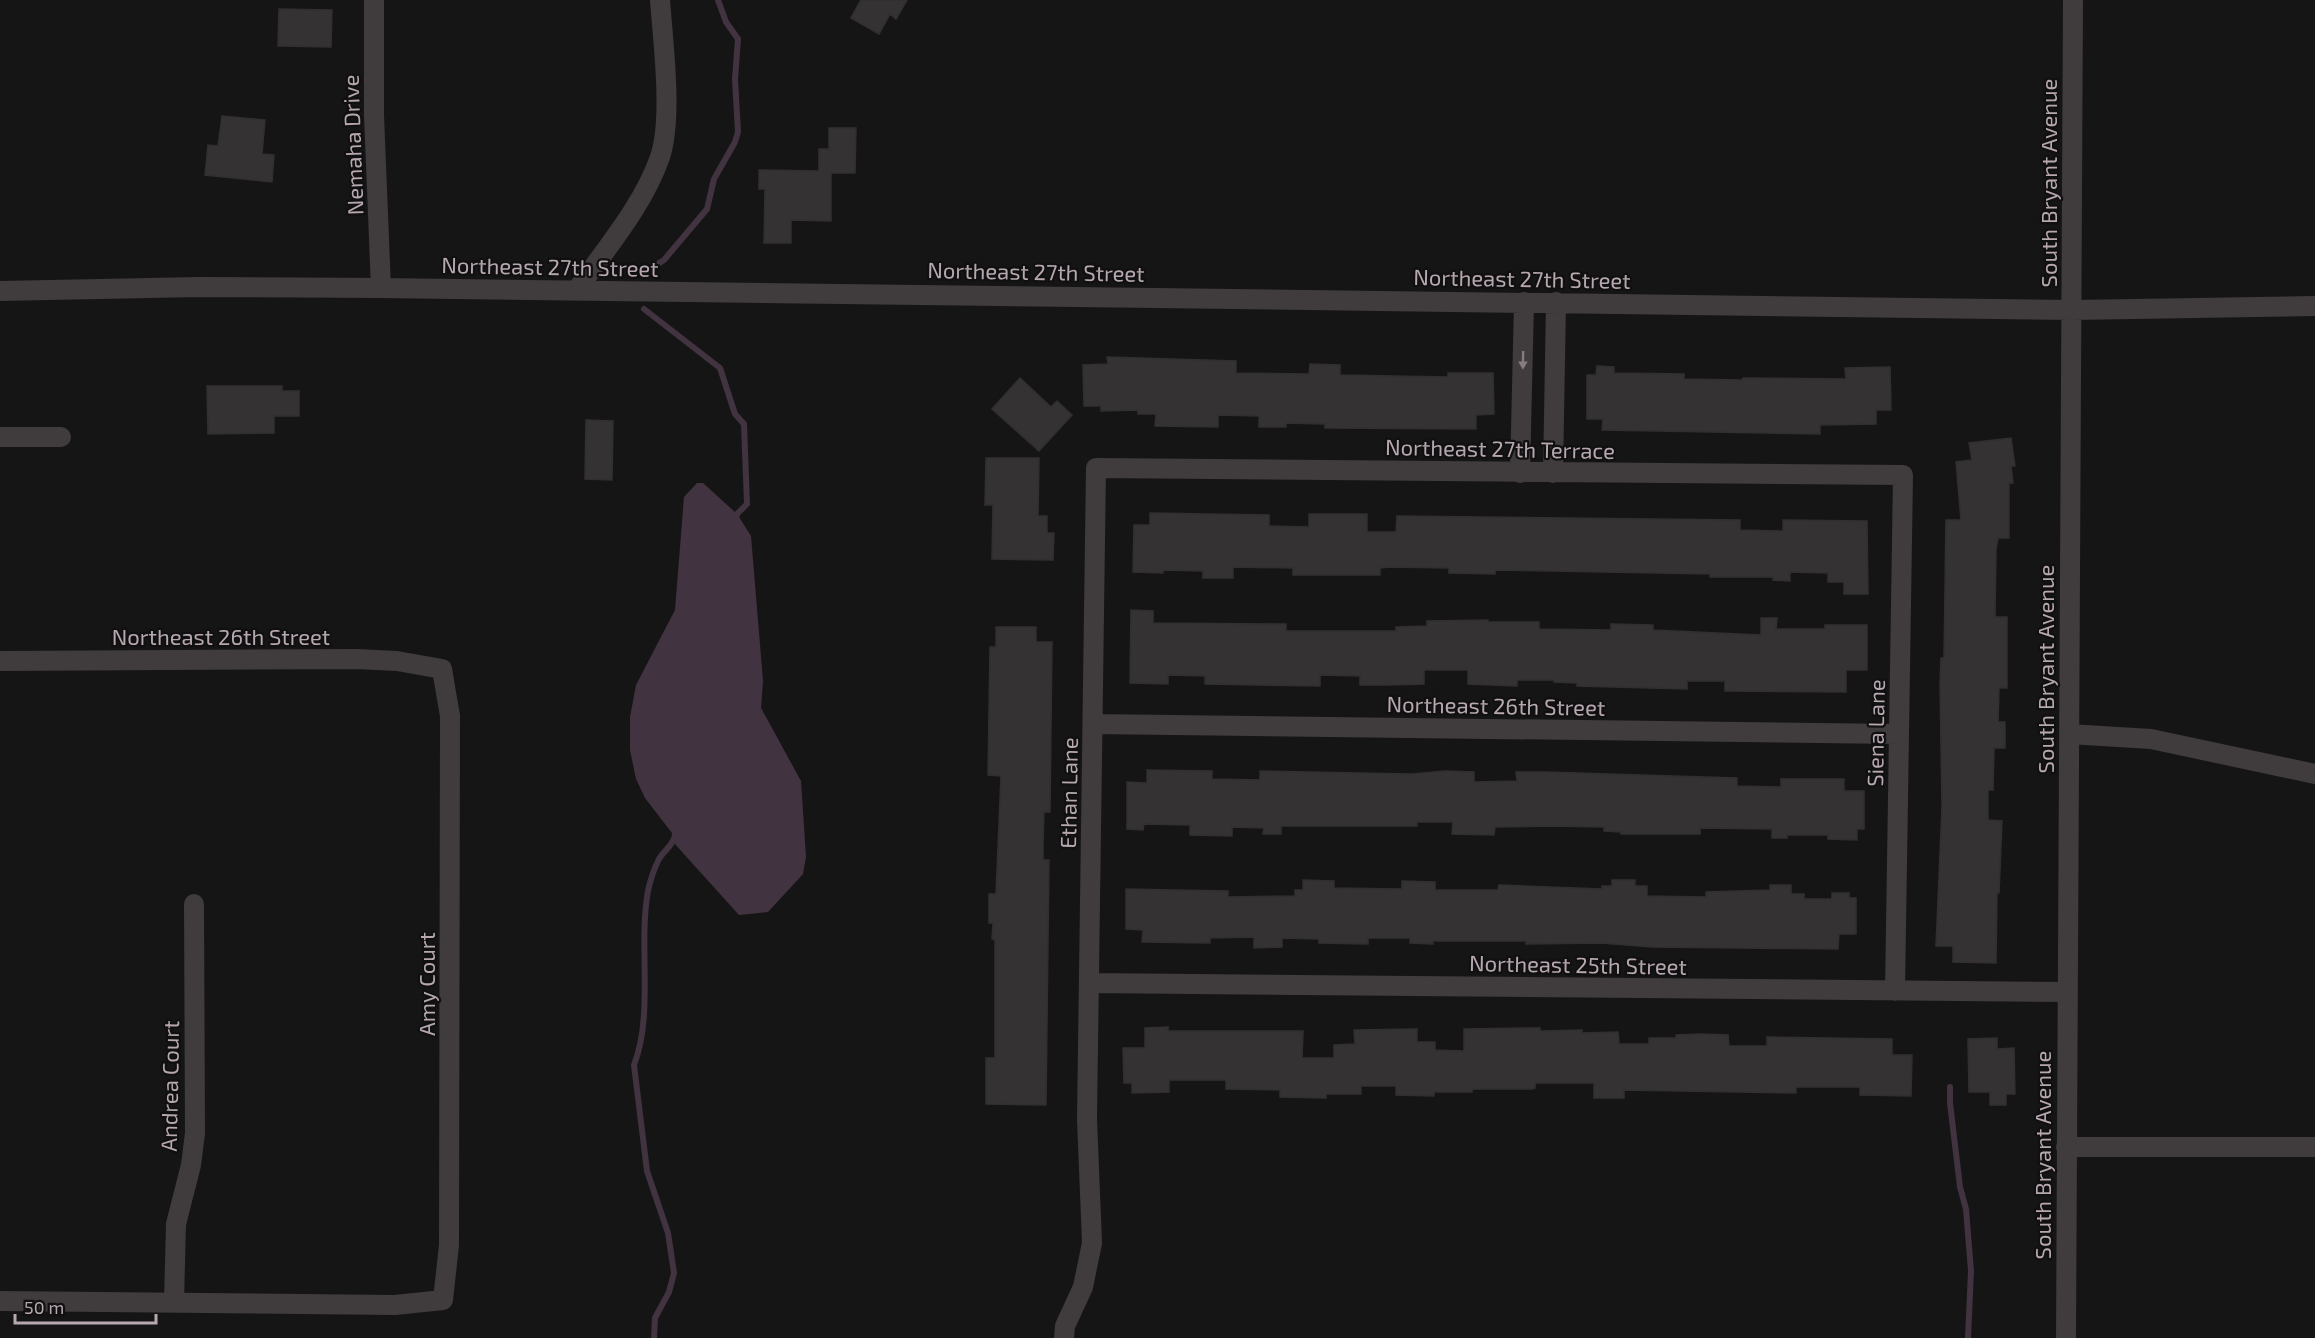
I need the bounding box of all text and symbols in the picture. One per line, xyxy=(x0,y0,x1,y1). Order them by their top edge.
street label: Nemaha Drive xyxy=(337,74,367,216)
street label: South Bryant Avenue xyxy=(2035,79,2061,287)
street label: Northeast 27th Street xyxy=(441,251,659,281)
street label: Northeast 27th Street xyxy=(927,256,1145,286)
street label: Northeast 27th Street xyxy=(1413,263,1631,293)
one-way arrow xyxy=(1518,351,1527,370)
street label: Northeast 27th Terrace xyxy=(1385,433,1615,463)
street label: South Bryant Avenue xyxy=(2032,565,2058,773)
street label: Northeast 26th Street xyxy=(112,623,330,649)
street label: Siena Lane xyxy=(1861,679,1889,787)
street label: Northeast 26th Street xyxy=(1387,690,1605,720)
street label: Ethan Lane xyxy=(1054,737,1082,849)
street label: Amy Court xyxy=(413,932,439,1036)
street label: Northeast 25th Street xyxy=(1469,949,1687,979)
street label: Andrea Court xyxy=(155,1020,183,1152)
street label: South Bryant Avenue xyxy=(2029,1051,2055,1259)
scale bar xyxy=(15,1287,156,1325)
text: 50 m xyxy=(24,1296,64,1318)

